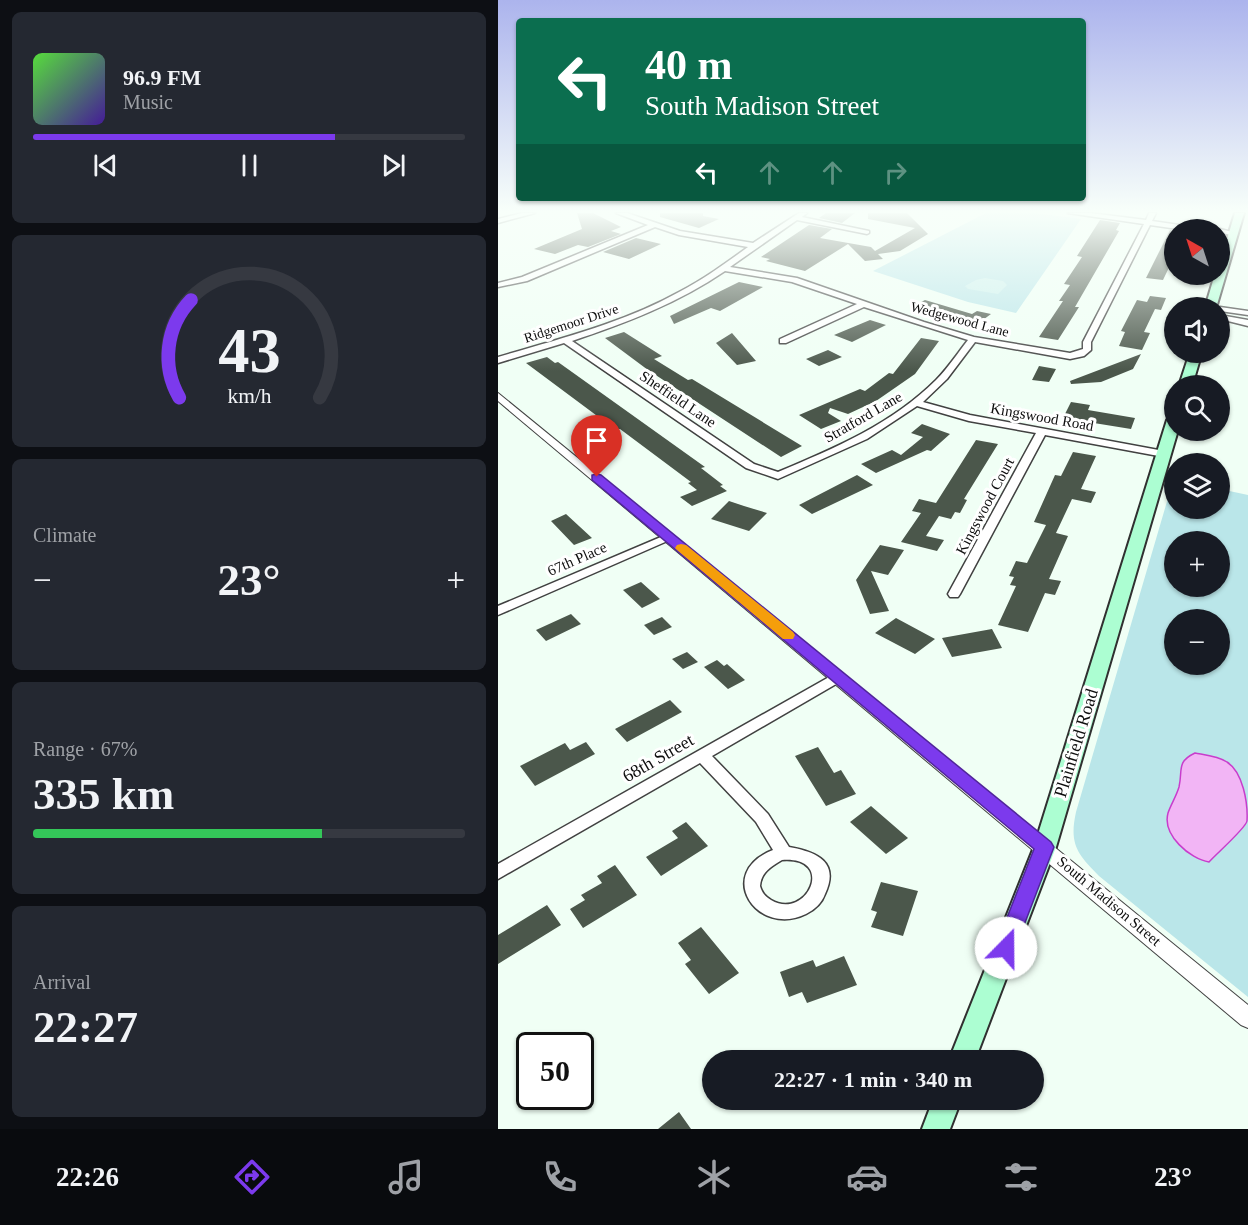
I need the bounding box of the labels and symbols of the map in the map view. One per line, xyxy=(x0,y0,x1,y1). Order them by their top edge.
north arrow xyxy=(1164,219,1230,285)
street label: Wedgewood Lane xyxy=(909,299,1011,340)
street label: Ridgemoor Drive xyxy=(522,301,620,346)
street label: Sheffield Lane xyxy=(637,368,719,431)
street label: Stratford Lane xyxy=(821,388,905,446)
street label: Kingswood Road xyxy=(989,400,1095,434)
pin xyxy=(571,415,622,477)
street label: Kingswood Court xyxy=(953,454,1018,557)
street label: 67th Place xyxy=(545,539,609,579)
street label: Plainfield Road xyxy=(1050,686,1102,800)
street label: 68th Street xyxy=(619,730,697,786)
street label: South Madison Street xyxy=(1054,853,1165,949)
position arrow xyxy=(974,916,1038,980)
speed limit sign: 50 xyxy=(516,1032,594,1110)

